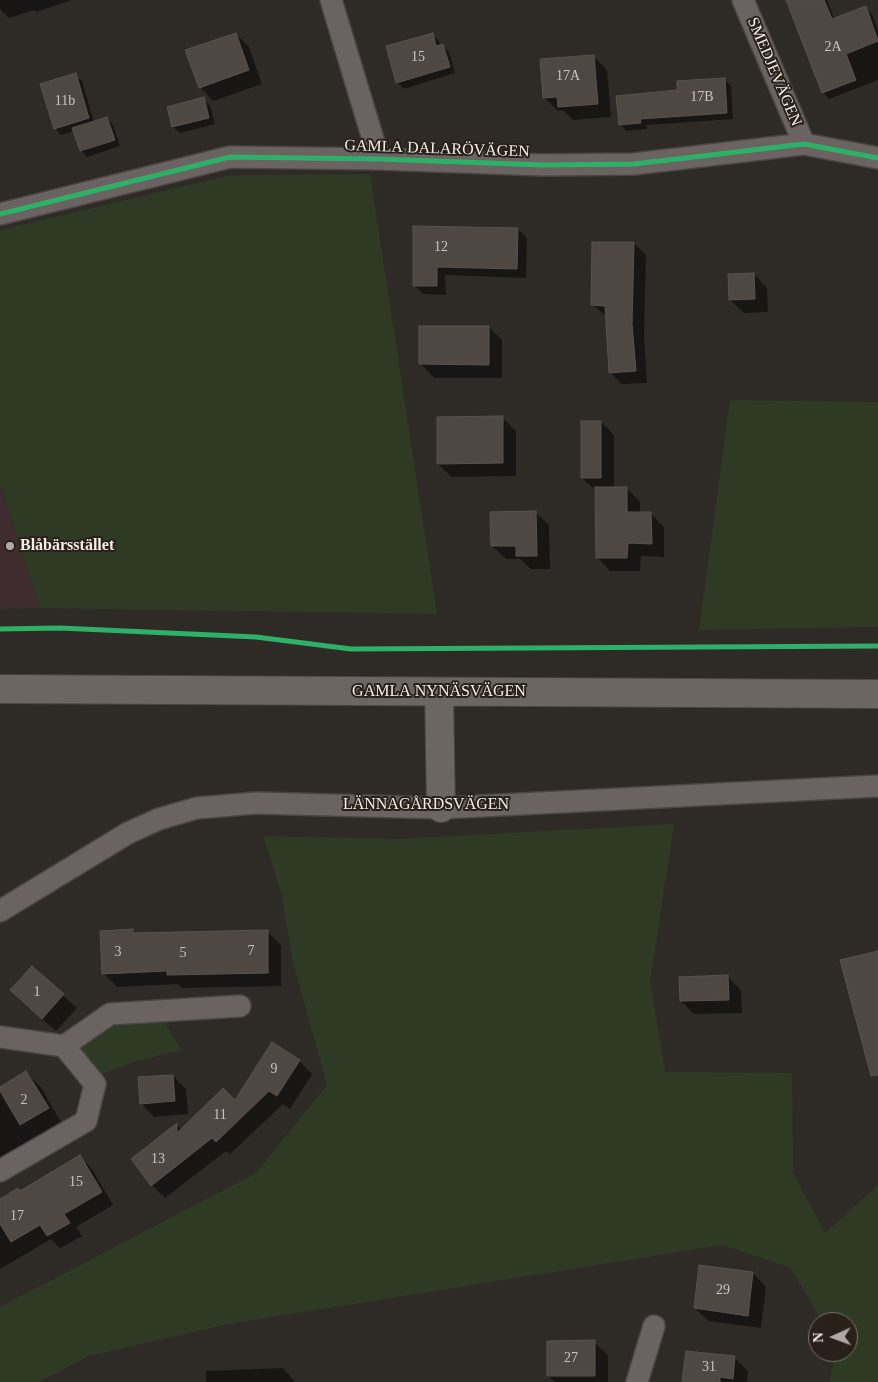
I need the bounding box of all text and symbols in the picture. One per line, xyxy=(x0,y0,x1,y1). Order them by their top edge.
street label: SMEDJEVÄGEN xyxy=(742,15,806,129)
house number: 2A xyxy=(824,39,842,55)
house number: 15 xyxy=(411,49,425,65)
house number: 17A xyxy=(556,68,580,84)
house number: 17B xyxy=(690,89,714,105)
house number: 11b xyxy=(55,93,75,109)
street label: GAMLA DALARÖVÄGEN xyxy=(344,136,530,162)
house number: 12 xyxy=(434,239,448,255)
place label: Blåbärsstället xyxy=(20,536,114,556)
marker: Blåbärsstället xyxy=(4,540,16,552)
street label: GAMLA NYNÄSVÄGEN xyxy=(352,682,526,702)
street label: LÄNNAGÅRDSVÄGEN xyxy=(343,795,509,815)
house number: 7 xyxy=(248,943,255,959)
house number: 3 xyxy=(115,944,122,960)
house number: 5 xyxy=(180,945,187,961)
house number: 1 xyxy=(34,984,40,1000)
house number: 9 xyxy=(270,1061,278,1077)
house number: 2 xyxy=(20,1092,28,1108)
house number: 11 xyxy=(213,1107,227,1123)
house number: 13 xyxy=(151,1151,165,1167)
house number: 15 xyxy=(69,1174,83,1190)
house number: 17 xyxy=(10,1208,24,1224)
house number: 29 xyxy=(716,1282,730,1298)
north arrow xyxy=(808,1312,858,1362)
text: N xyxy=(811,1332,826,1343)
house number: 27 xyxy=(564,1350,578,1366)
house number: 31 xyxy=(702,1359,716,1375)

